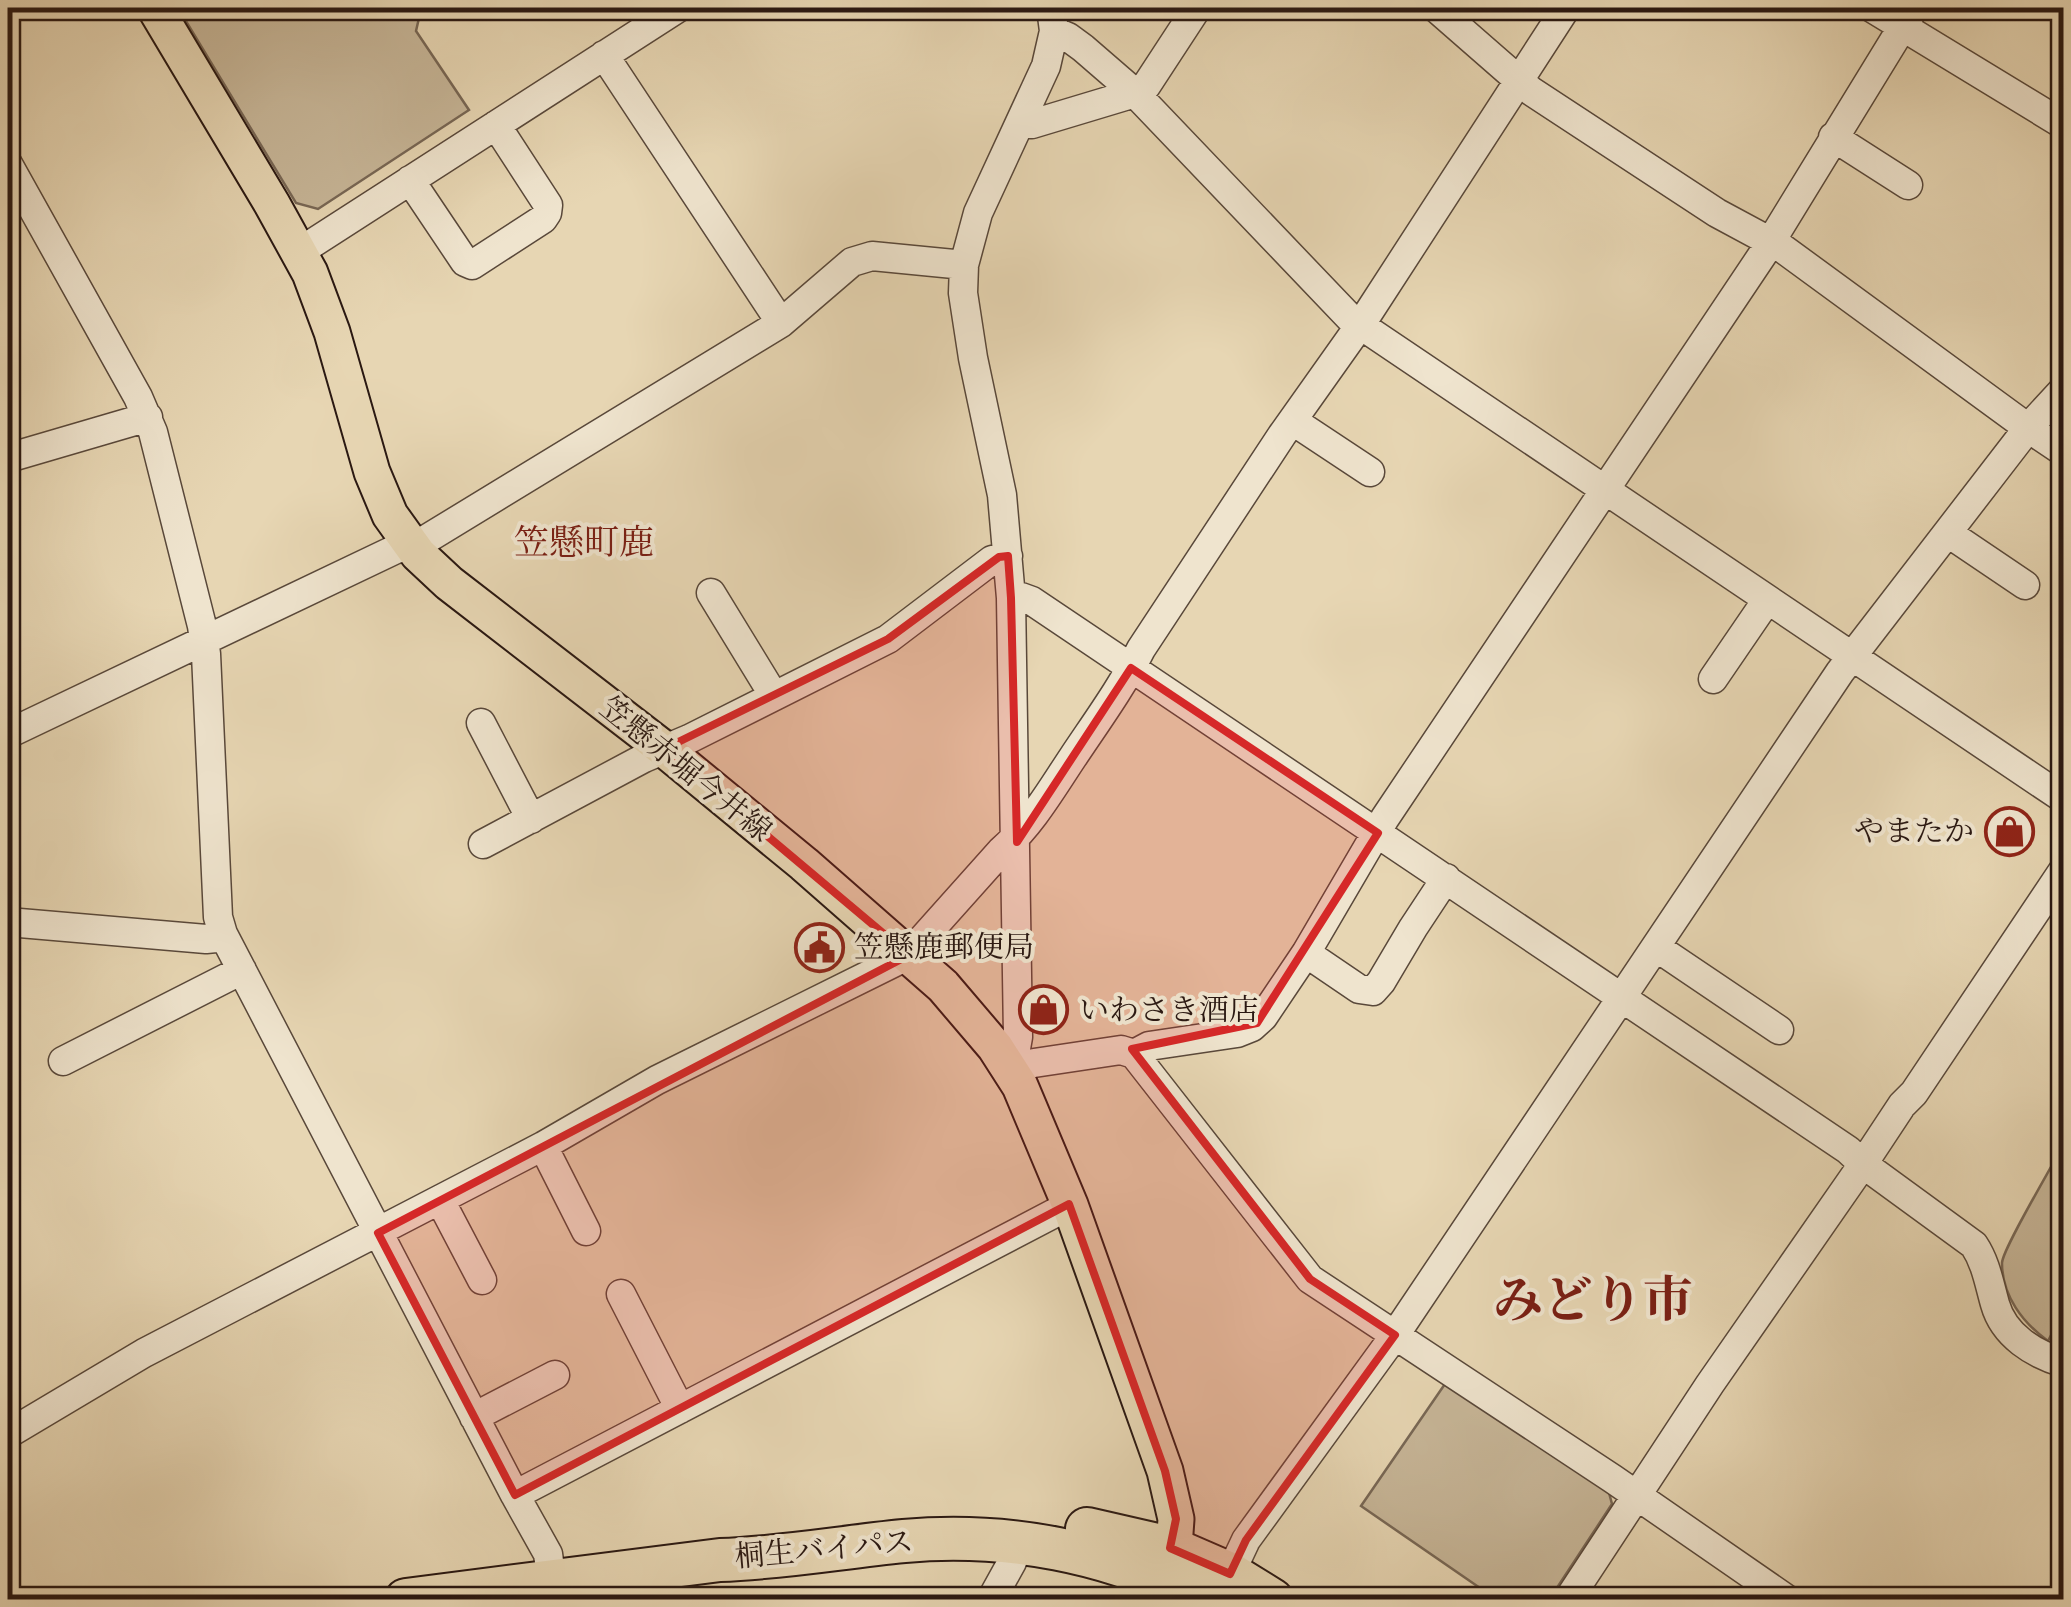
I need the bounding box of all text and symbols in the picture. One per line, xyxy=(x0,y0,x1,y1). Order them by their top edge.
district label: 笠懸町鹿 xyxy=(514,522,654,563)
street label: 笠懸赤堀今井線 xyxy=(593,690,778,849)
shop icon: やまたか xyxy=(1983,805,2035,857)
place label: やまたか xyxy=(1854,814,1974,849)
public building icon: 笠懸鹿郵便局 xyxy=(793,921,845,973)
place label: 笠懸鹿郵便局 xyxy=(854,930,1034,965)
shop icon: いわさき酒店 xyxy=(1018,984,1070,1036)
place label: いわさき酒店 xyxy=(1079,993,1259,1028)
district label: みどり市 xyxy=(1493,1271,1693,1330)
street label: 桐生バイパス xyxy=(733,1524,915,1575)

